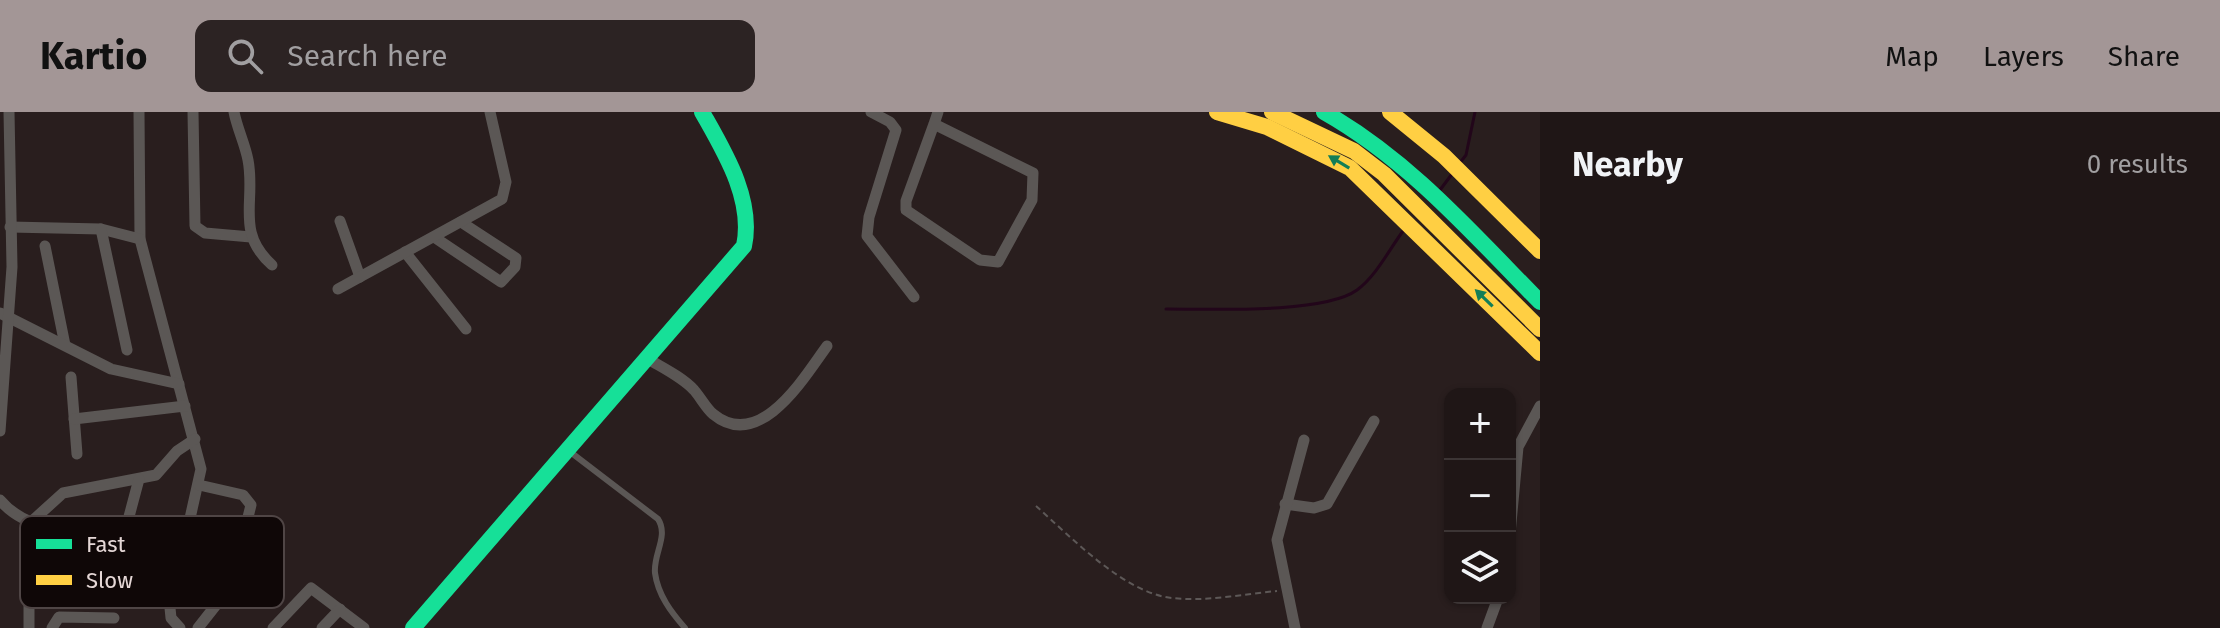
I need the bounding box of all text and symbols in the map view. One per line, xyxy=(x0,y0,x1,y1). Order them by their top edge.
search box xyxy=(195,20,755,92)
text: Kartio xyxy=(40,33,147,79)
icon: search xyxy=(223,34,267,78)
text: Search here xyxy=(287,38,448,74)
text: Map xyxy=(1885,40,1939,73)
text: Layers xyxy=(1983,40,2064,73)
text: Share xyxy=(2108,40,2180,73)
text: Nearby xyxy=(1572,144,1683,185)
text: 0 results xyxy=(2087,149,2188,180)
one-way arrow xyxy=(1328,155,1350,169)
one-way arrow xyxy=(1475,289,1494,308)
map controls xyxy=(1444,388,1516,604)
button: + xyxy=(1444,388,1516,460)
button: − xyxy=(1444,460,1516,532)
legend xyxy=(20,516,284,608)
text: Fast xyxy=(86,531,126,558)
button: layers xyxy=(1444,532,1516,604)
text: Slow xyxy=(86,567,133,594)

